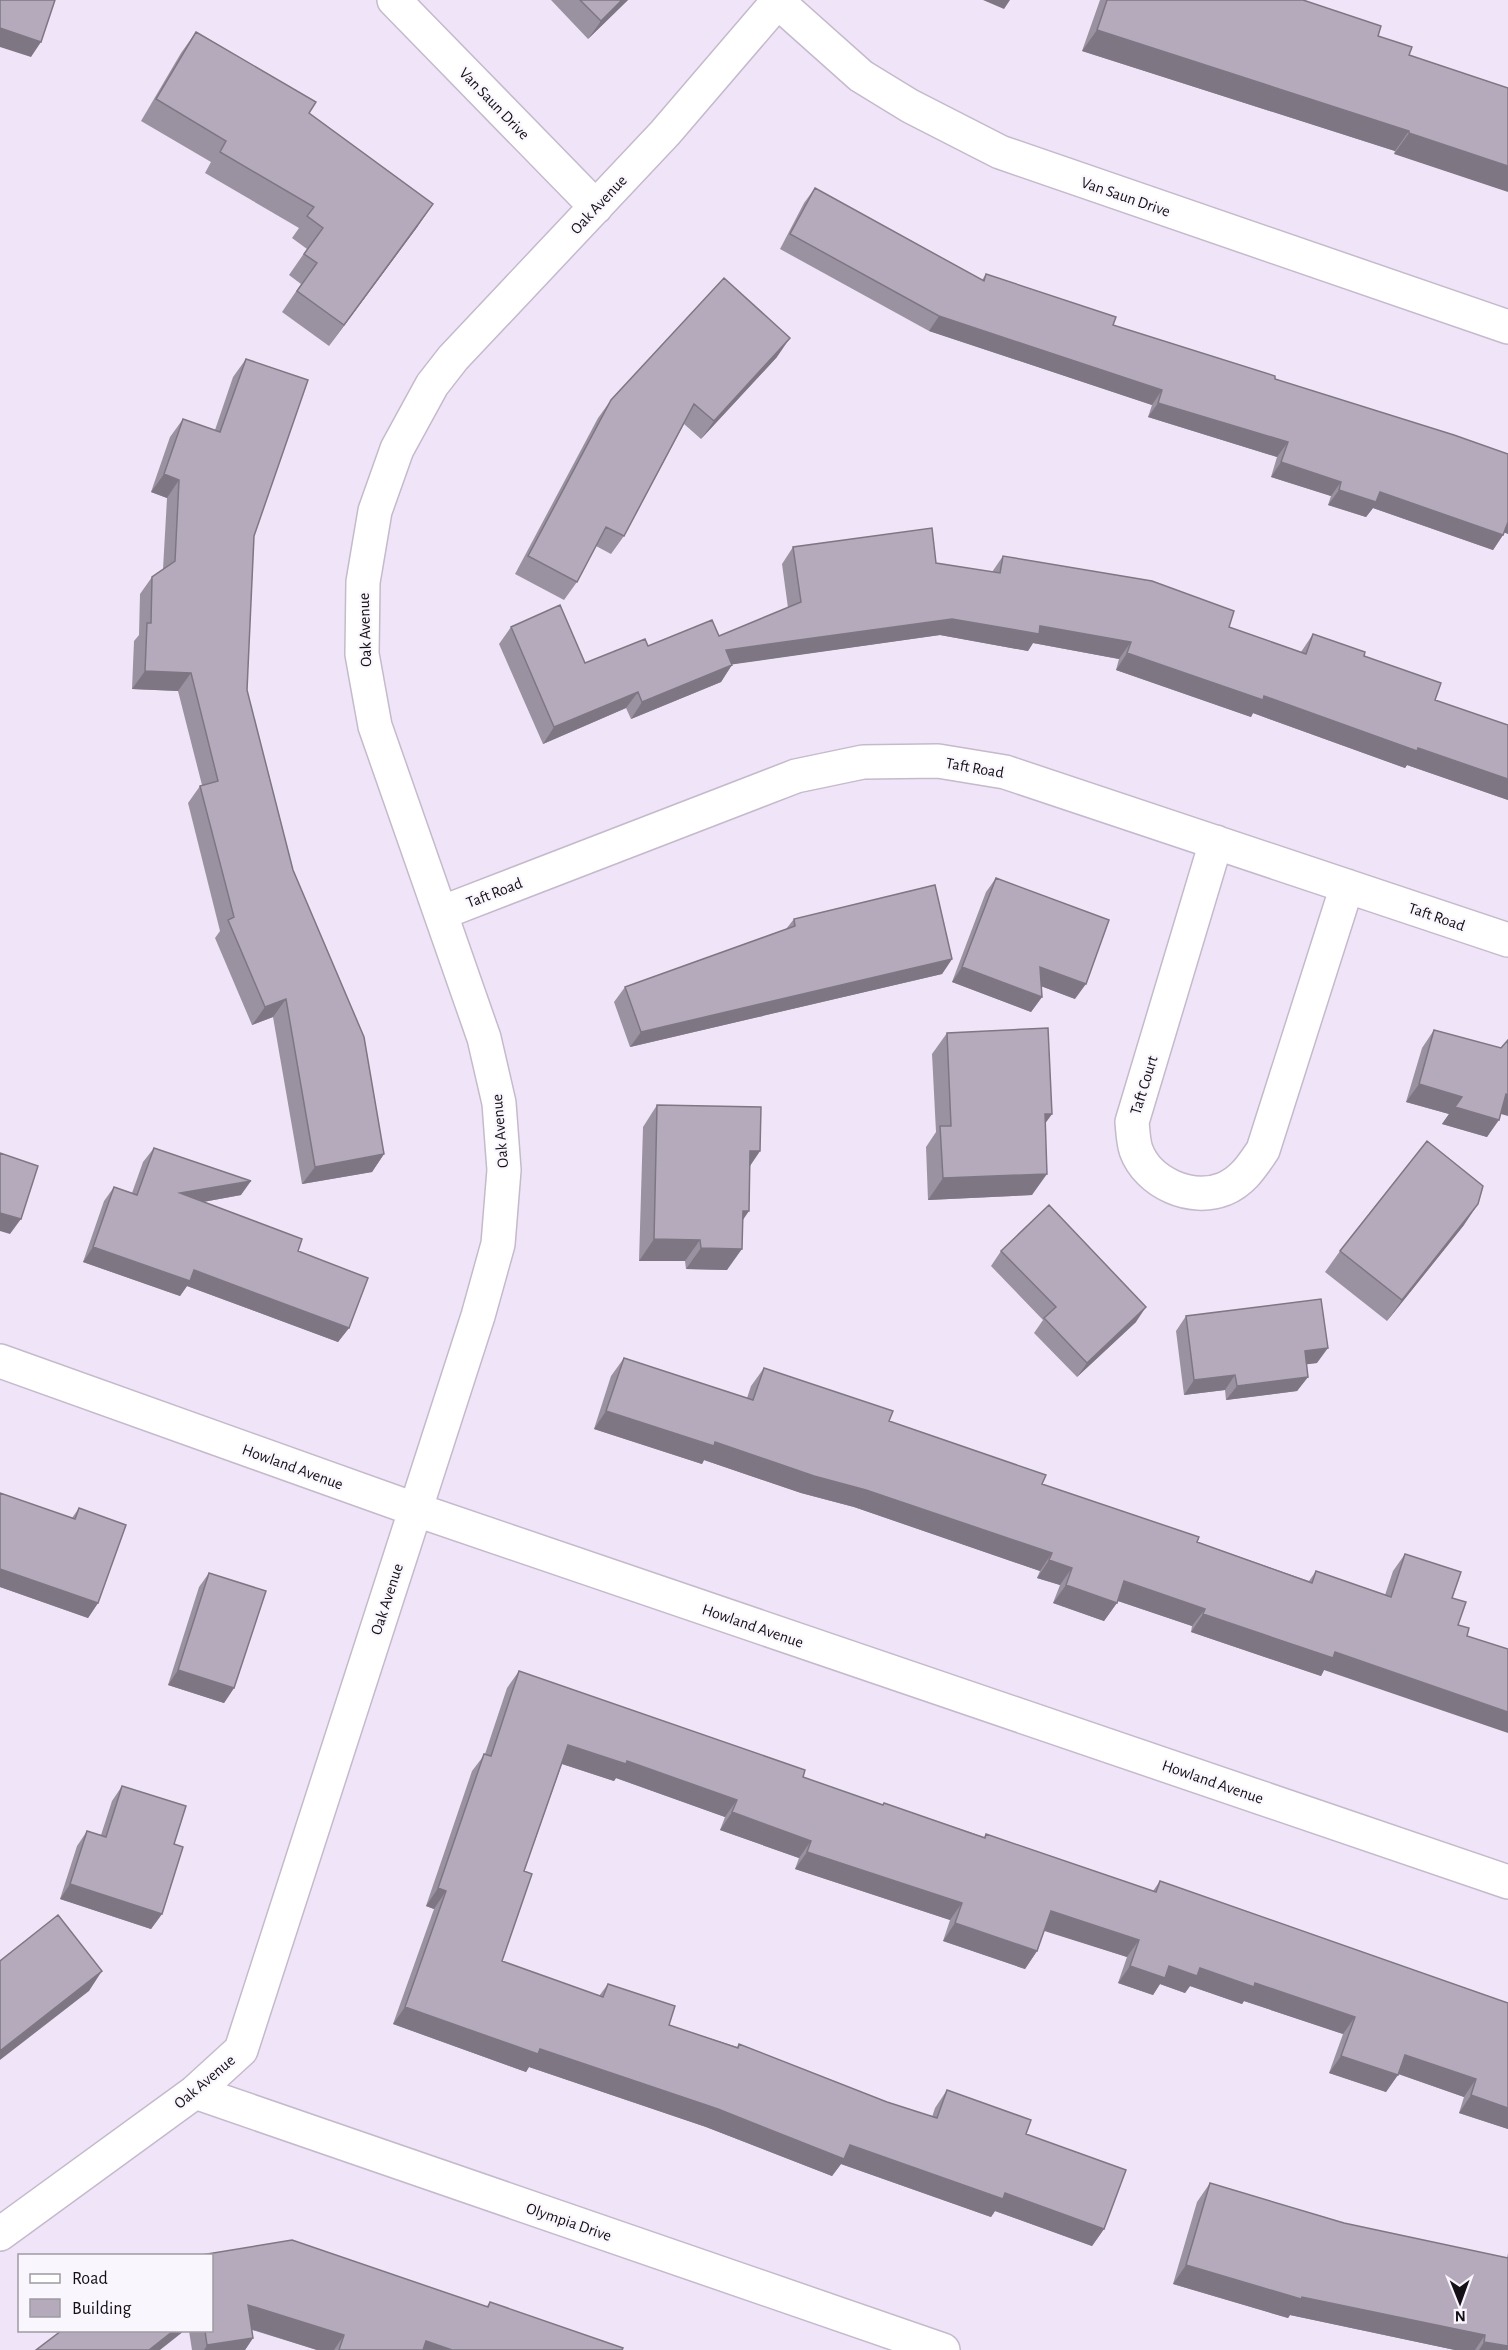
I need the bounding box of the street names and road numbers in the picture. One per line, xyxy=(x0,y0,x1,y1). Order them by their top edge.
street label: Van Saun Drive xyxy=(456,65,532,143)
street label: Oak Avenue xyxy=(568,172,630,237)
street label: Van Saun Drive xyxy=(1079,174,1172,220)
street label: Oak Avenue xyxy=(356,593,374,667)
street label: Taft Road xyxy=(945,755,1005,781)
street label: Taft Road xyxy=(464,875,525,911)
street label: Taft Road xyxy=(1406,900,1467,934)
street label: Taft Court xyxy=(1127,1054,1161,1117)
street label: Oak Avenue xyxy=(489,1093,511,1169)
street label: Howland Avenue xyxy=(240,1441,345,1493)
street label: Oak Avenue xyxy=(368,1562,406,1637)
street label: Howland Avenue xyxy=(700,1601,805,1651)
street label: Howland Avenue xyxy=(1160,1757,1265,1807)
street label: Oak Avenue xyxy=(171,2052,238,2112)
street label: Olympia Drive xyxy=(524,2200,613,2245)

